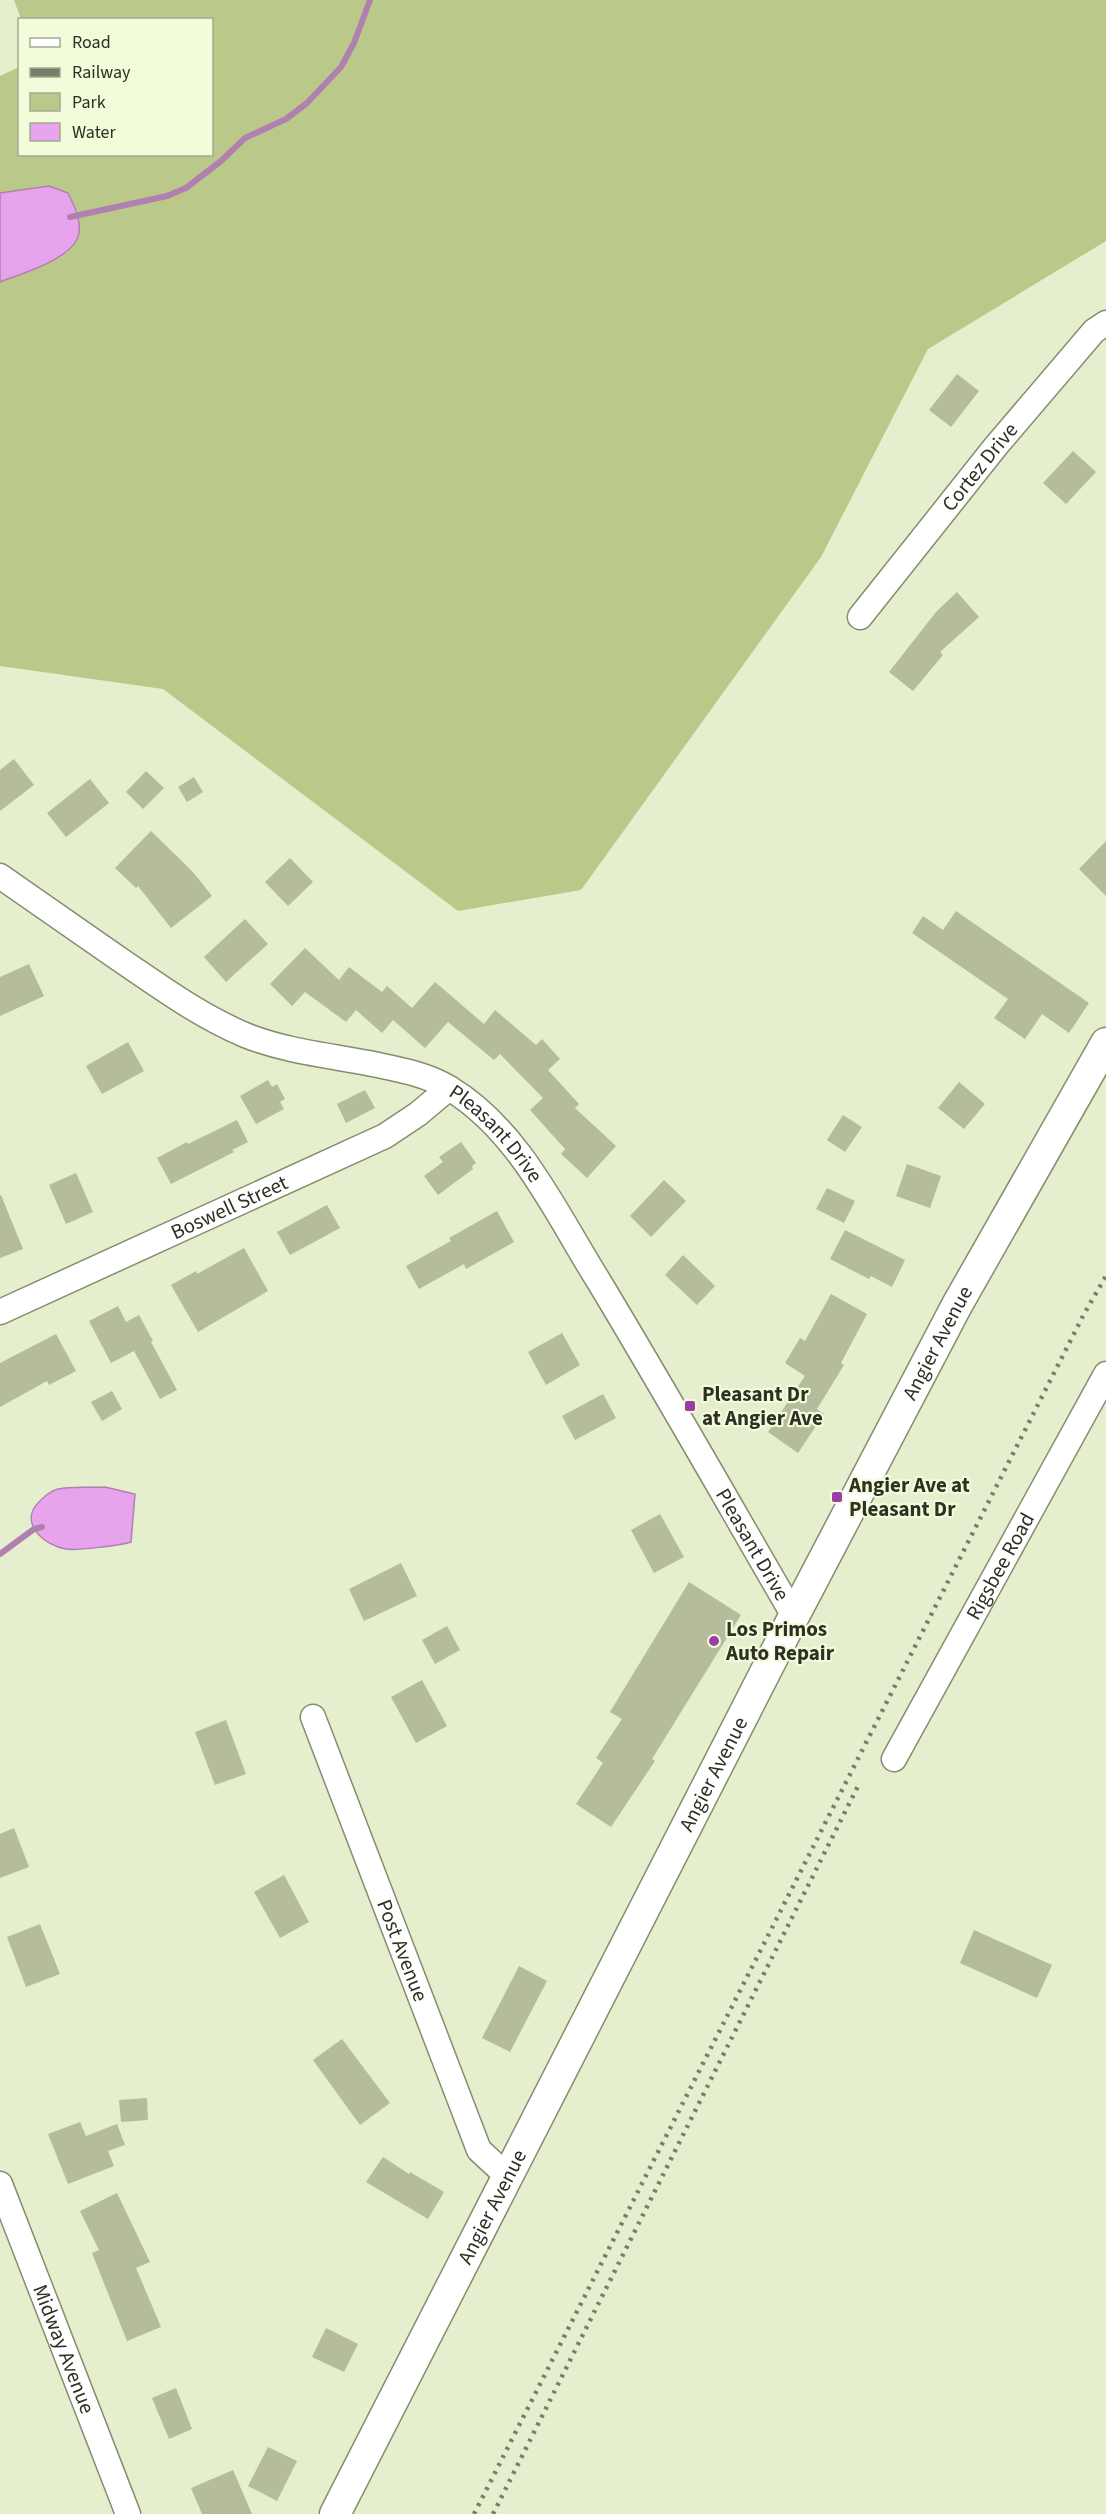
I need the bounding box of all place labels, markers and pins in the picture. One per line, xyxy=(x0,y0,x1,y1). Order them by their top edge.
place label: Pleasant Dr at Angier Ave xyxy=(702,1379,823,1433)
marker: Pleasant Dr at Angier Ave xyxy=(683,1399,697,1413)
place label: Angier Ave at Pleasant Dr xyxy=(848,1470,970,1524)
marker: Angier Ave at Pleasant Dr xyxy=(830,1490,844,1504)
place label: Los Primos Auto Repair xyxy=(725,1614,835,1668)
marker: Los Primos Auto Repair xyxy=(707,1634,721,1648)

